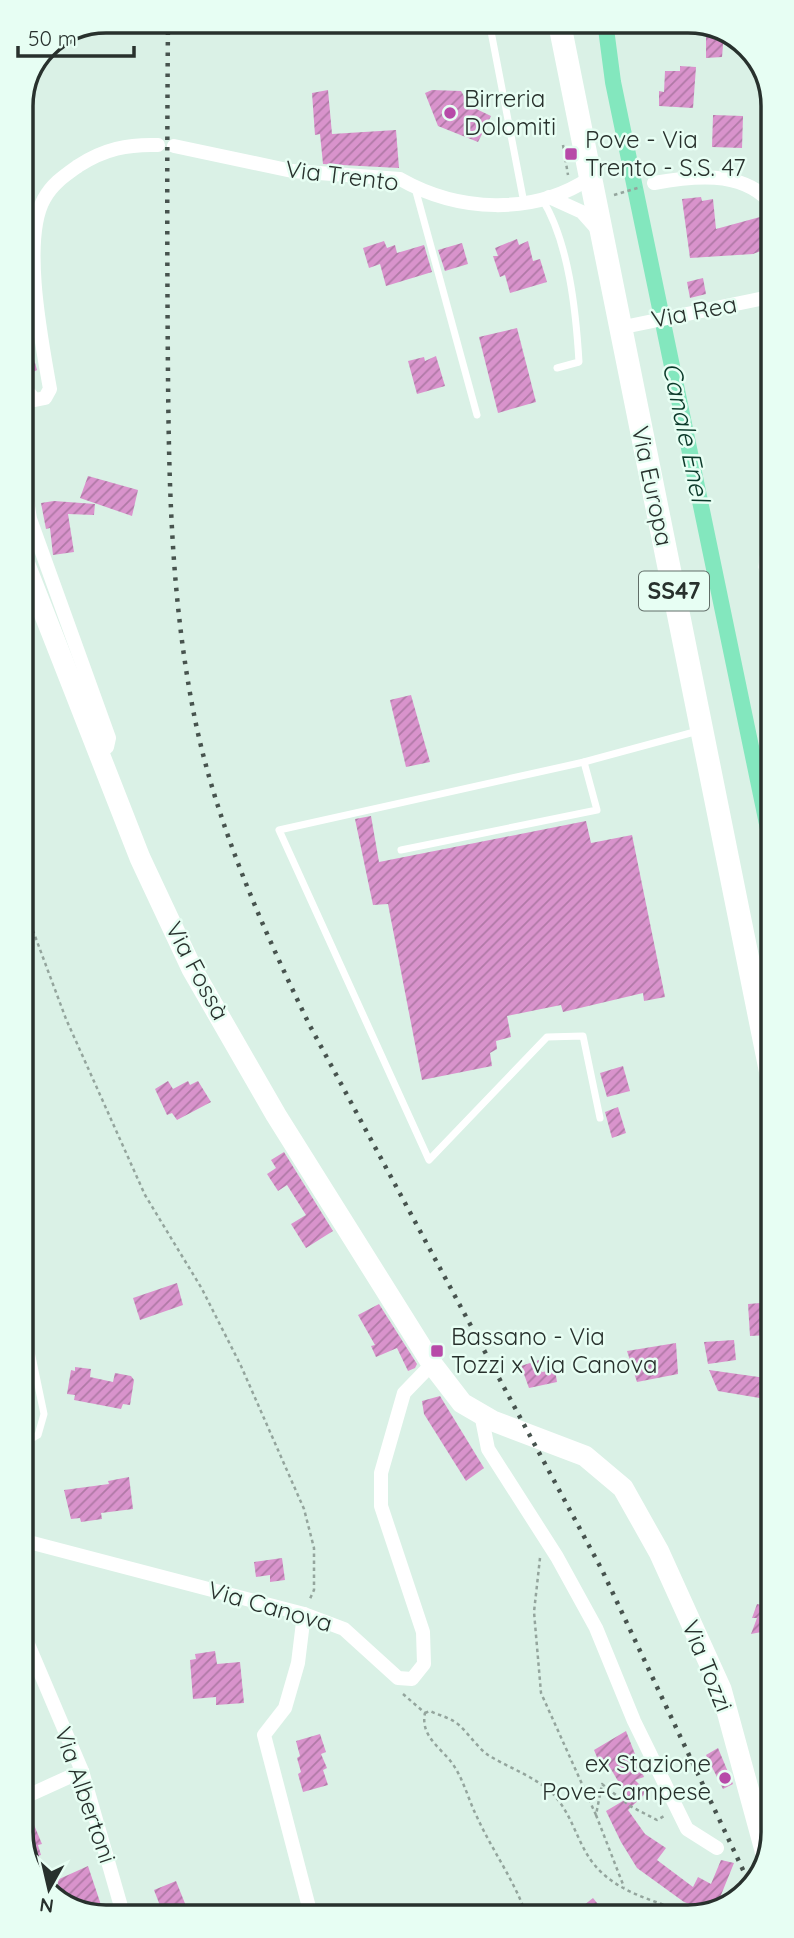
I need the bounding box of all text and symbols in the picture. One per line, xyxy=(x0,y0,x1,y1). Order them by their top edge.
scale bar xyxy=(18,14,133,58)
text: 50 m xyxy=(28,25,77,51)
place label: Birreria Dolomiti xyxy=(464,83,556,141)
marker: Birreria Dolomiti xyxy=(442,105,458,121)
place label: Pove - Via Trento - S.S. 47 xyxy=(585,124,746,182)
marker: Pove - Via Trento - S.S. 47 xyxy=(563,146,579,162)
street label: Via Trento xyxy=(284,153,400,197)
street label: Via Rea xyxy=(649,288,739,334)
water label: Canale Enel xyxy=(656,359,718,507)
street label: Via Europa xyxy=(626,423,680,548)
road number: SS47 xyxy=(639,572,709,610)
street label: Via Fossà xyxy=(159,916,236,1025)
place label: Bassano - Via Tozzi x Via Canova xyxy=(451,1321,658,1379)
marker: Bassano - Via Tozzi x Via Canova xyxy=(429,1343,445,1359)
street label: Via Canova xyxy=(205,1574,336,1638)
street label: Via Tozzi xyxy=(676,1615,740,1716)
street label: Via Albertoni xyxy=(49,1723,123,1867)
place label: ex Stazione Pove-Campese xyxy=(542,1748,711,1806)
marker: ex Stazione Pove-Campese xyxy=(717,1770,733,1786)
north arrow xyxy=(14,1854,84,1924)
text: N xyxy=(38,1893,55,1919)

